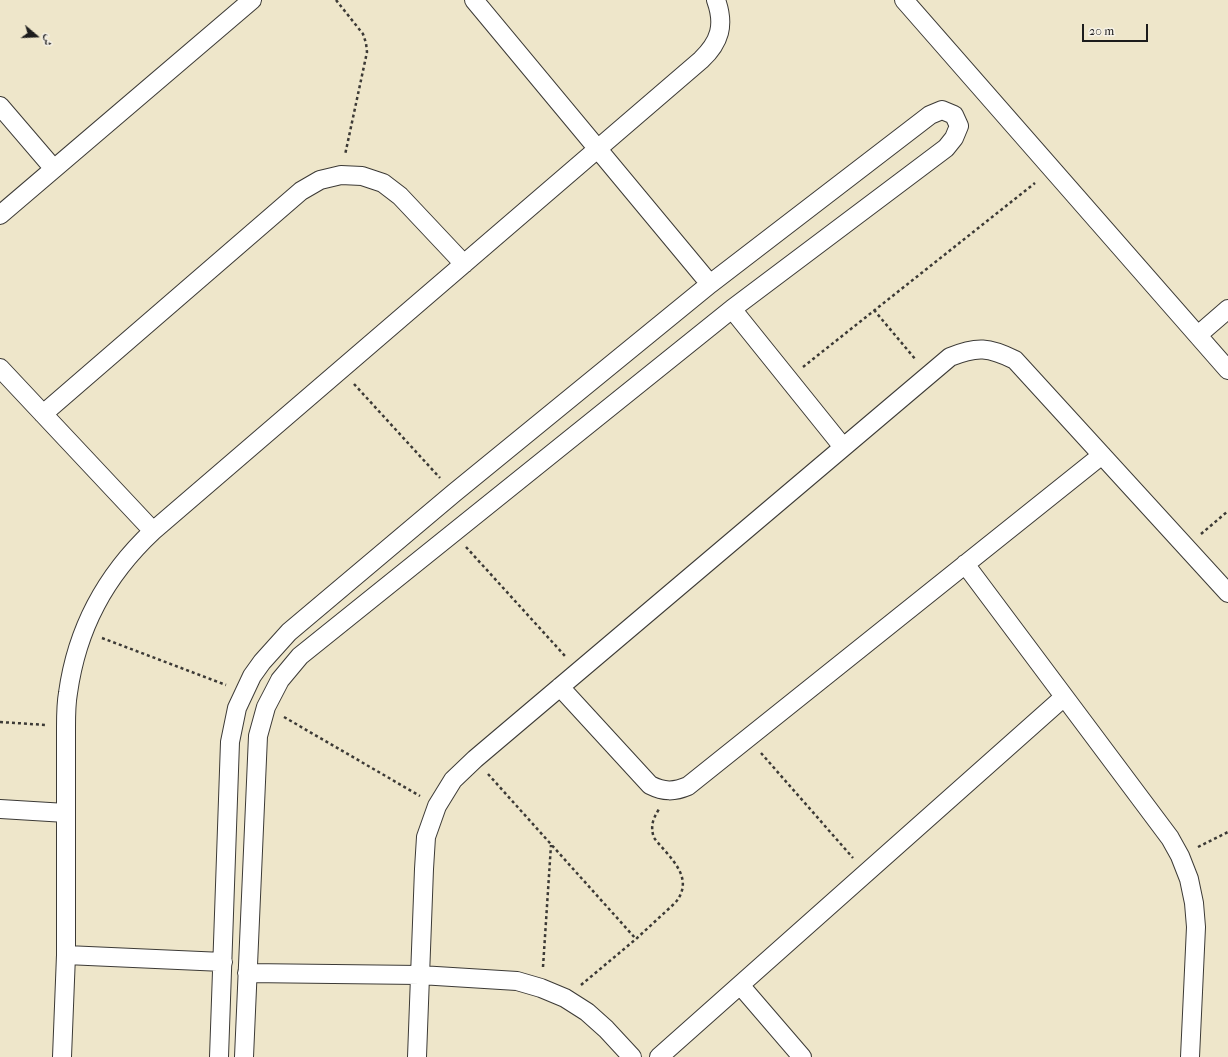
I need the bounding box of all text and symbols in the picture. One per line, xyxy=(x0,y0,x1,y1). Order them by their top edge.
north arrow xyxy=(16,16,56,56)
scale bar xyxy=(1084,16,1150,42)
text: 20 m xyxy=(1089,24,1114,38)
text: ش xyxy=(40,33,56,47)

